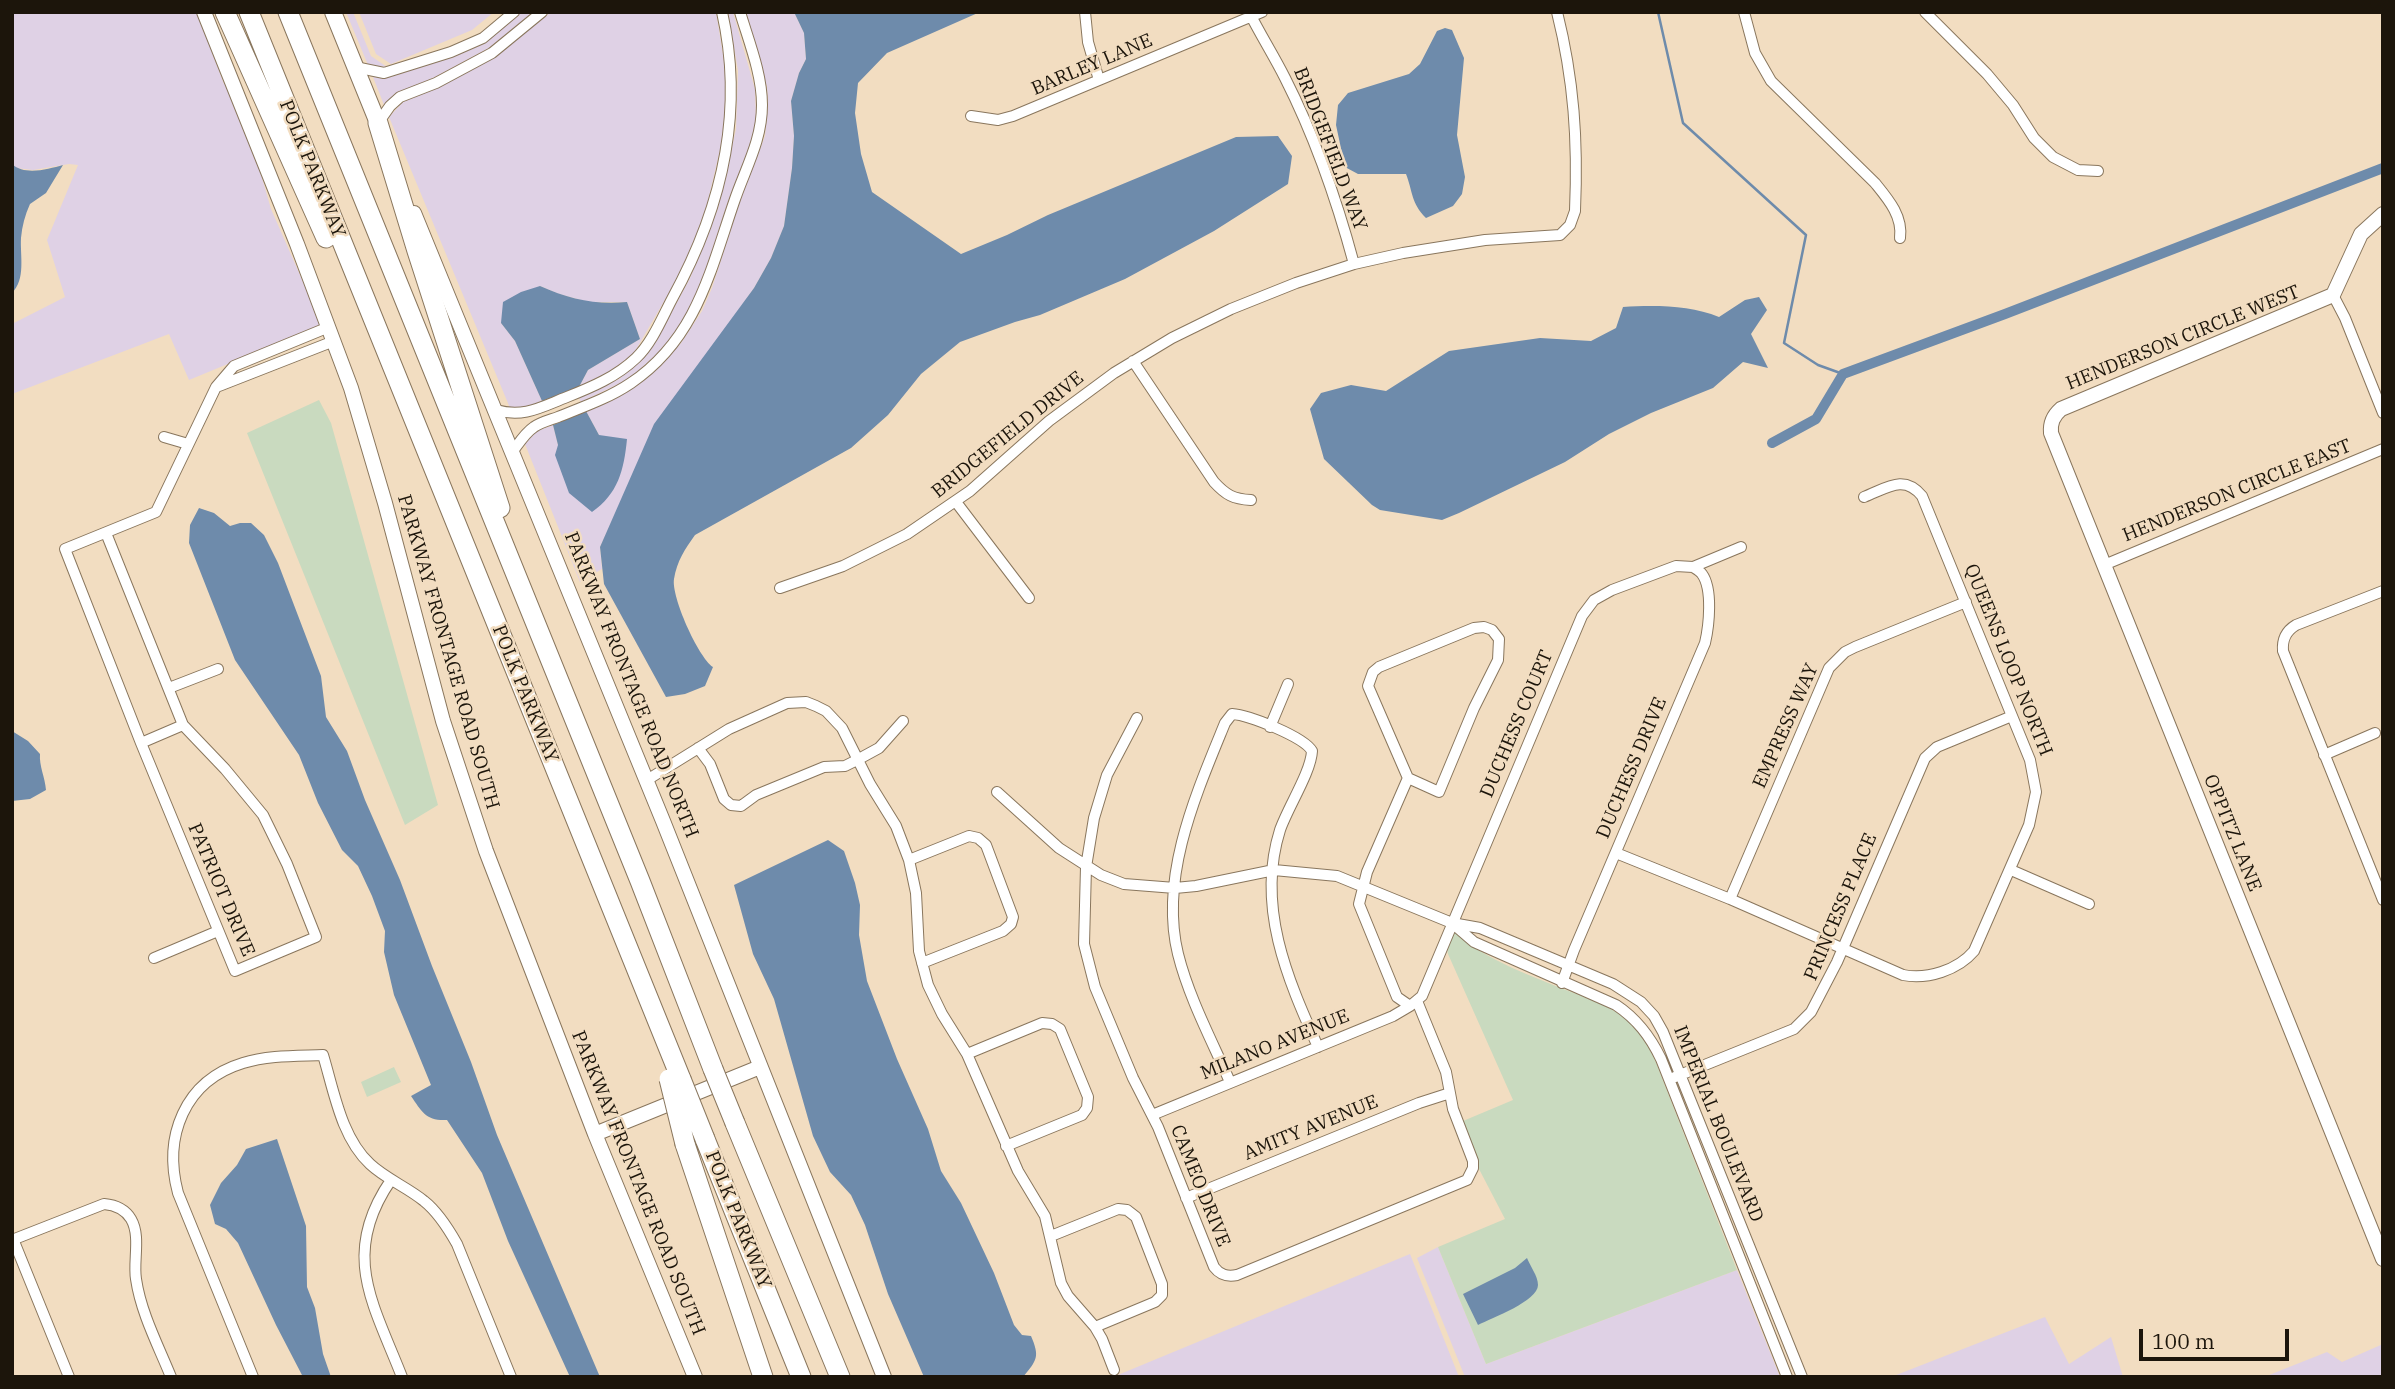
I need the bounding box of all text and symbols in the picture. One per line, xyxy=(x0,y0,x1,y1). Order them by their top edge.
street label: BARLEY LANE xyxy=(1028,29,1156,101)
street label: BRIDGEFIELD WAY xyxy=(1288,64,1372,234)
street label: POLK PARKWAY xyxy=(274,97,350,241)
street label: HENDERSON CIRCLE WEST xyxy=(2063,281,2303,395)
street label: BRIDGEFIELD DRIVE xyxy=(927,367,1089,503)
street label: HENDERSON CIRCLE EAST xyxy=(2119,435,2355,547)
street label: PARKWAY FRONTAGE ROAD SOUTH xyxy=(392,492,504,812)
street label: PARKWAY FRONTAGE ROAD NORTH xyxy=(559,529,703,841)
street label: QUEENS LOOP NORTH xyxy=(1959,561,2057,759)
street label: POLK PARKWAY xyxy=(487,622,563,766)
street label: DUCHESS COURT xyxy=(1476,647,1558,801)
street label: EMPRESS WAY xyxy=(1748,660,1824,792)
street label: DUCHESS DRIVE xyxy=(1592,694,1672,842)
street label: OPPITZ LANE xyxy=(2198,771,2266,895)
street label: PATRIOT DRIVE xyxy=(183,820,259,960)
street label: PRINCESS PLACE xyxy=(1800,830,1882,984)
street label: MILANO AVENUE xyxy=(1197,1005,1353,1085)
street label: IMPERIAL BOULEVARD xyxy=(1668,1023,1768,1225)
street label: PARKWAY FRONTAGE ROAD SOUTH xyxy=(566,1028,710,1338)
street label: AMITY AVENUE xyxy=(1240,1091,1382,1165)
street label: CAMEO DRIVE xyxy=(1165,1122,1235,1250)
street label: POLK PARKWAY xyxy=(700,1148,776,1292)
scale bar xyxy=(2143,1316,2294,1360)
text: 100 m xyxy=(2152,1327,2215,1355)

